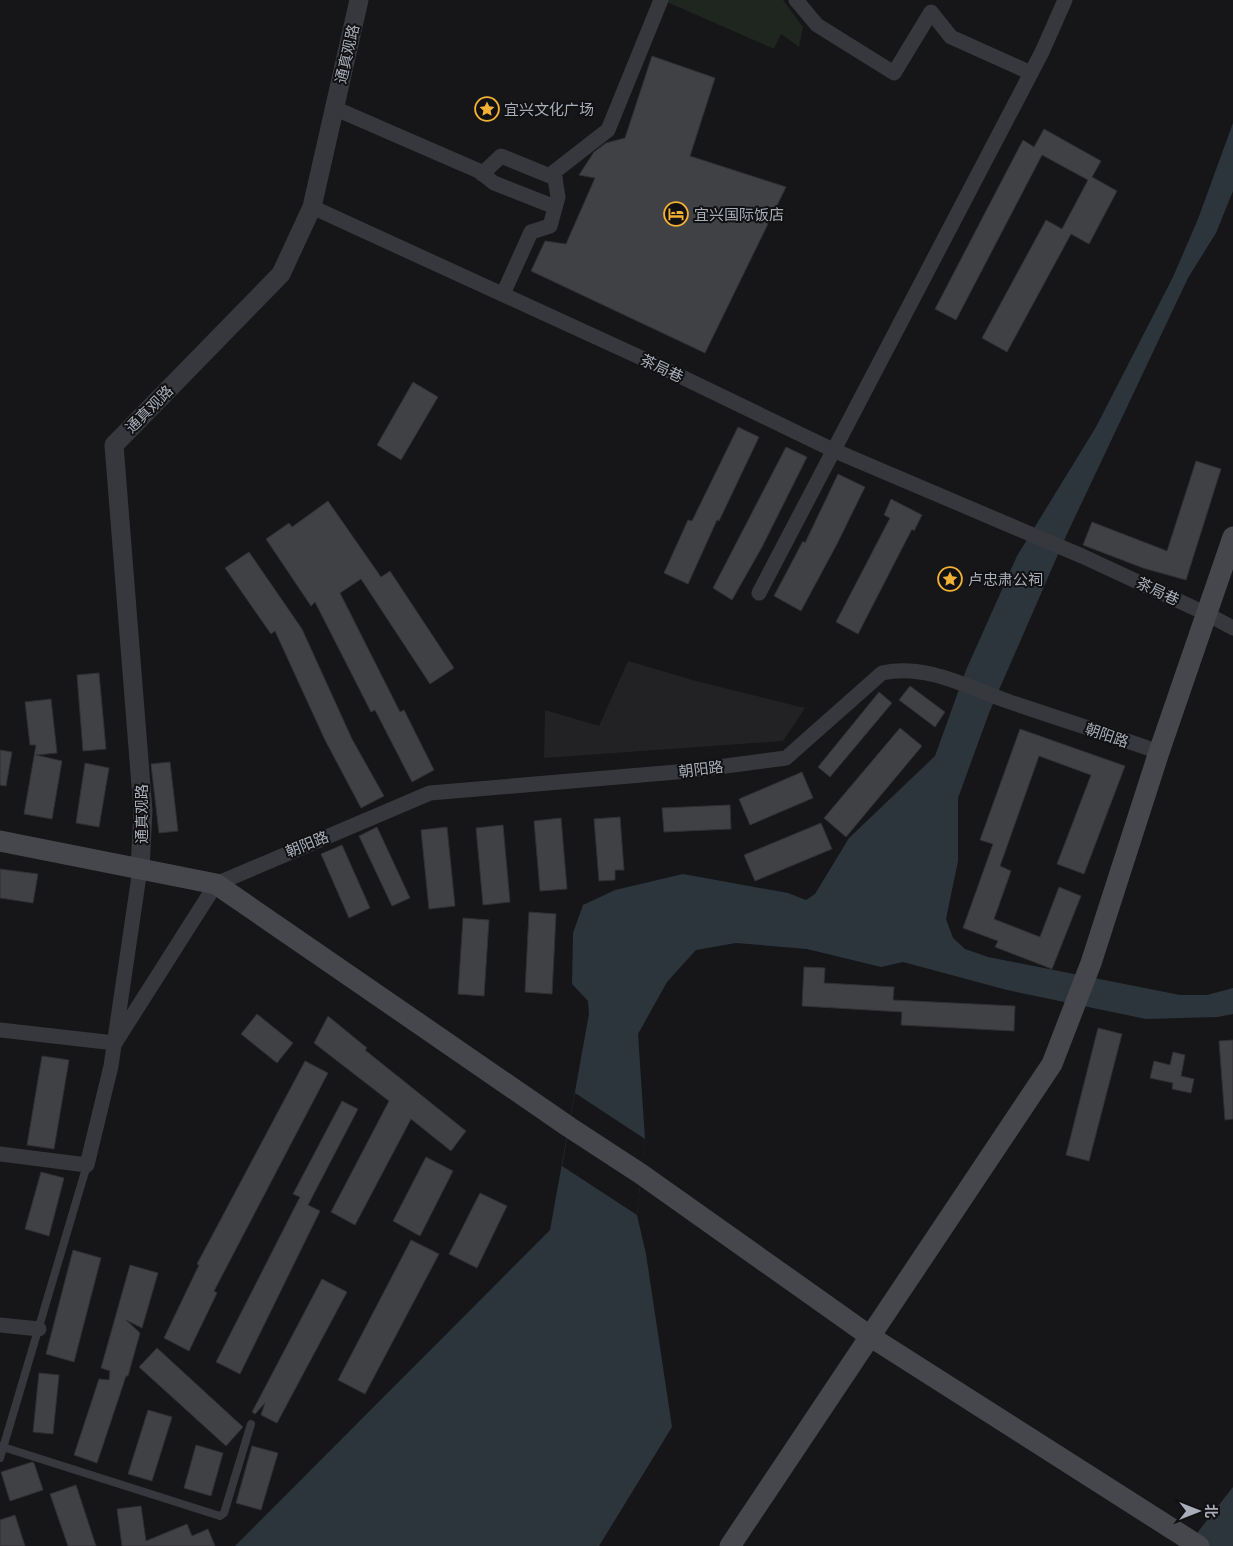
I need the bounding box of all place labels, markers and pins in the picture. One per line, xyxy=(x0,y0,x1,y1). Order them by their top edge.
place icon: 宜兴文化广场 xyxy=(474,96,500,122)
place label: 宜兴文化广场 xyxy=(504,100,594,119)
hotel icon: 宜兴国际饭店 xyxy=(663,201,689,227)
place label: 宜兴国际饭店 xyxy=(694,205,784,224)
place icon: 卢忠肃公祠 xyxy=(937,566,963,592)
place label: 卢忠肃公祠 xyxy=(968,570,1043,589)

